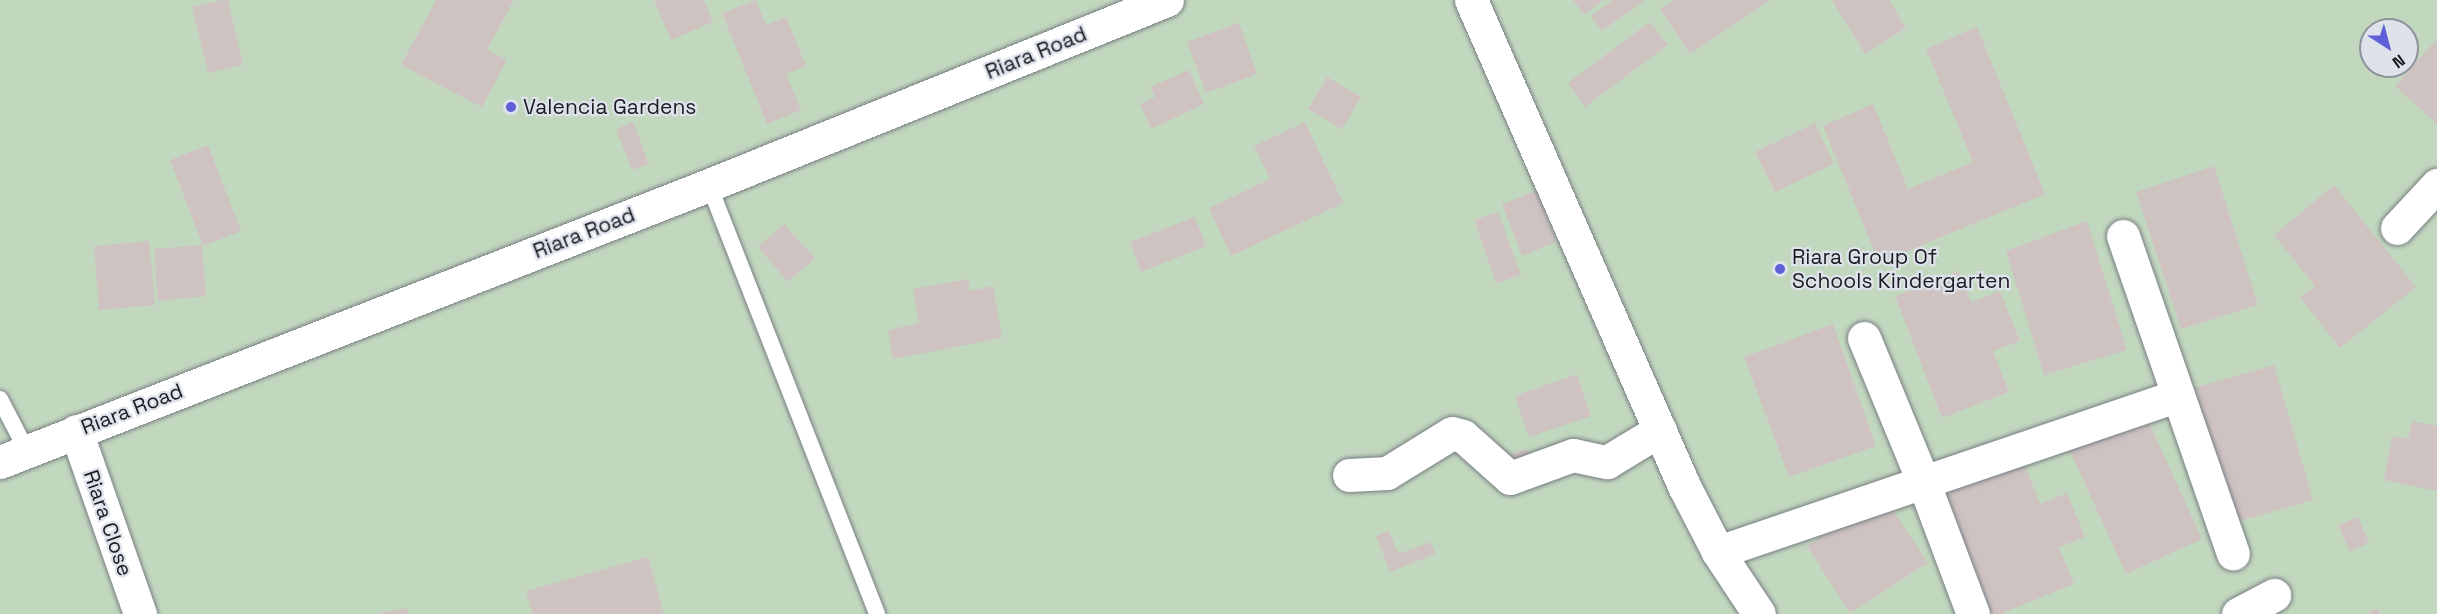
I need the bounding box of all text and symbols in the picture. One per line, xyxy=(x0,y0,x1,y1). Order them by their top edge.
north arrow xyxy=(2359,18,2419,78)
street label: Riara Road xyxy=(982,21,1090,85)
text: N xyxy=(2388,50,2409,73)
place label: Valencia Gardens xyxy=(523,94,696,120)
marker: Valencia Gardens xyxy=(504,100,518,114)
street label: Riara Road xyxy=(530,202,638,264)
place label: Riara Group Of Schools Kindergarten xyxy=(1792,244,2010,294)
marker: Riara Group Of Schools Kindergarten xyxy=(1773,262,1787,276)
street label: Riara Road xyxy=(78,378,186,440)
street label: Riara Close xyxy=(78,467,138,579)

